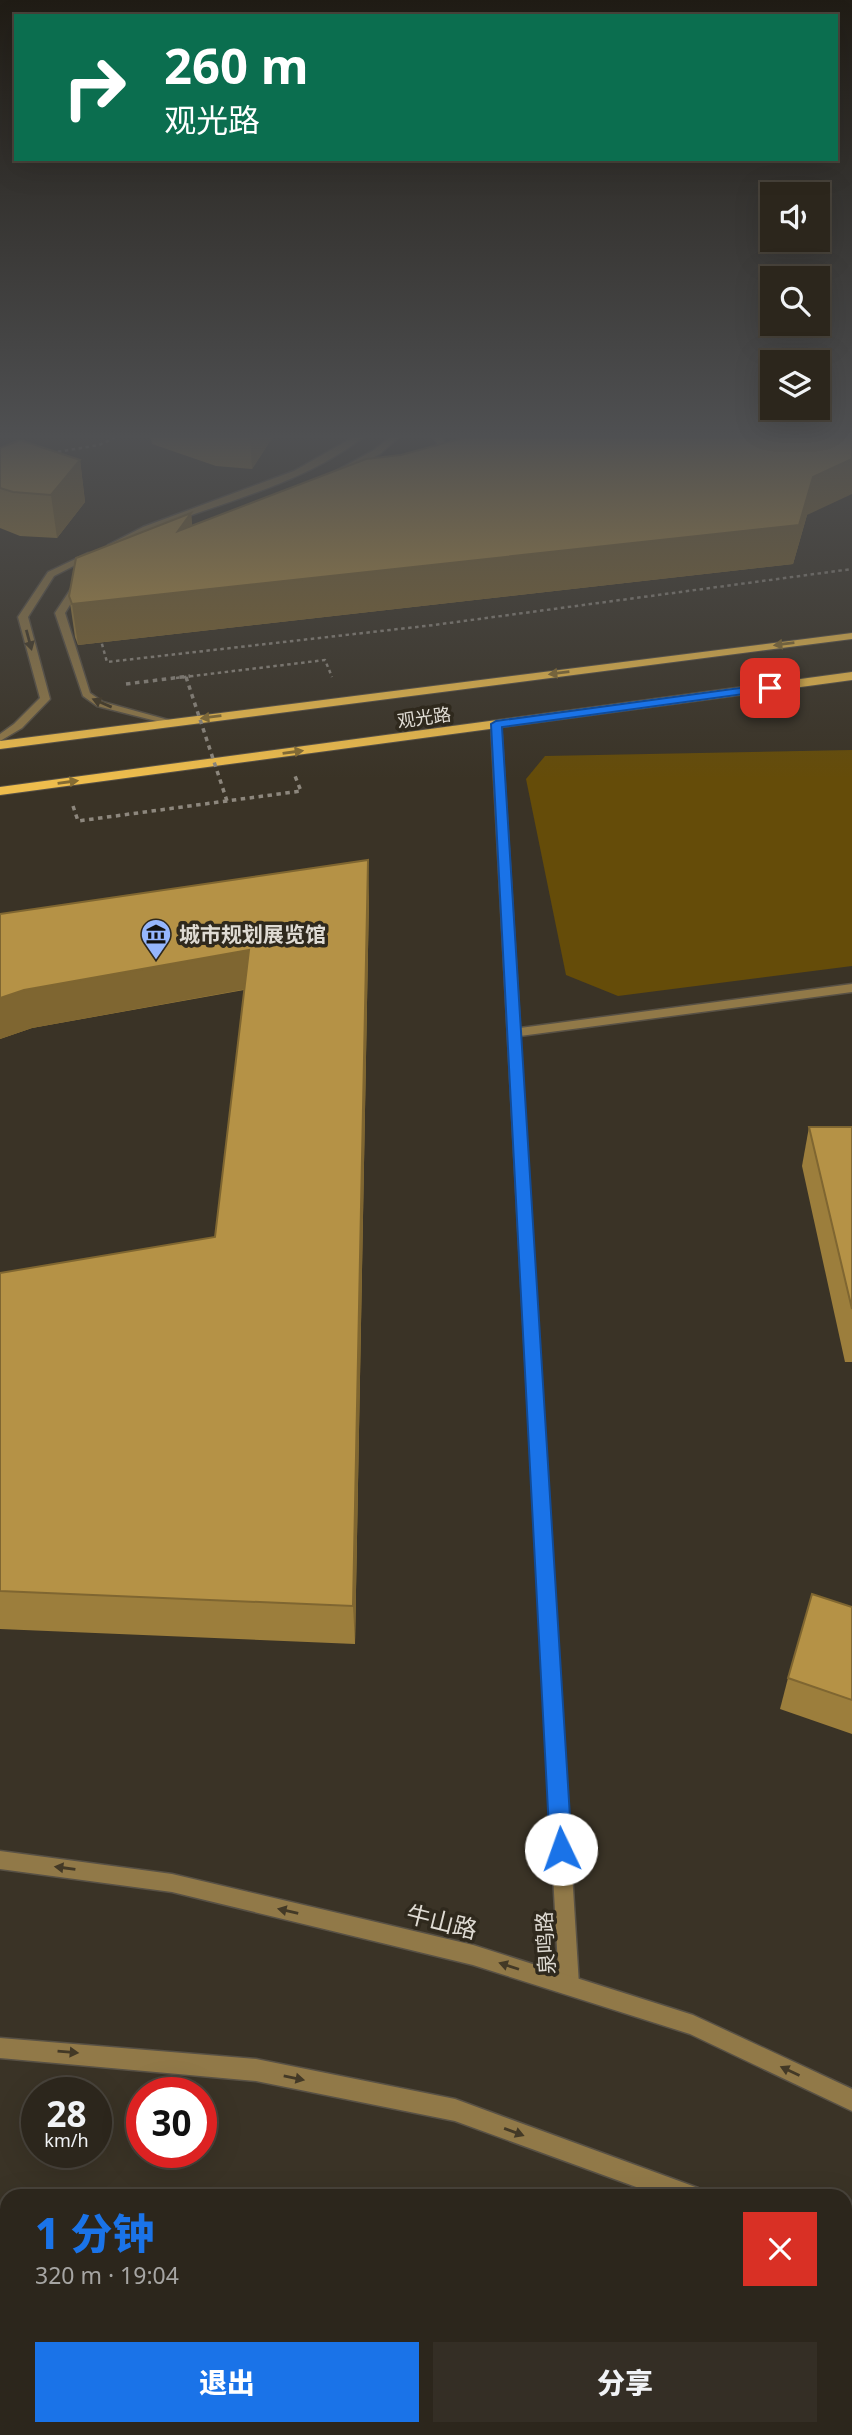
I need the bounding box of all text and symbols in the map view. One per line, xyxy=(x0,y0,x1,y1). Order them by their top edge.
text: 260 m xyxy=(164,32,309,98)
icon: right xyxy=(49,42,140,133)
text: 观光路 xyxy=(164,98,260,141)
map controls xyxy=(760,182,830,420)
button: sound xyxy=(760,182,830,252)
button: search xyxy=(760,266,830,336)
button: layers xyxy=(760,350,830,420)
one-way arrow xyxy=(24,629,35,651)
one-way arrow xyxy=(773,639,795,650)
pin xyxy=(740,658,800,718)
one-way arrow xyxy=(547,667,569,678)
icon: arrive xyxy=(751,669,789,707)
one-way arrow xyxy=(92,697,113,708)
street label: 观光路 xyxy=(396,701,452,733)
one-way arrow xyxy=(200,712,222,723)
one-way arrow xyxy=(282,746,304,757)
one-way arrow xyxy=(57,776,79,787)
museum icon: 城市规划展览馆 xyxy=(139,917,173,961)
place label: 城市规划展览馆 xyxy=(179,920,326,948)
position arrow xyxy=(524,1812,598,1886)
one-way arrow xyxy=(54,1863,76,1874)
street label: 牛山路 xyxy=(403,1896,481,1946)
one-way arrow xyxy=(277,1905,299,1916)
street label: 泉鸣路 xyxy=(529,1911,561,1975)
one-way arrow xyxy=(498,1960,519,1971)
one-way arrow xyxy=(57,2047,79,2058)
one-way arrow xyxy=(780,2065,800,2077)
one-way arrow xyxy=(283,2072,305,2083)
speed limit sign: 30 xyxy=(126,2077,217,2168)
text: 28 xyxy=(46,2090,87,2137)
one-way arrow xyxy=(504,2127,525,2138)
text: km/h xyxy=(44,2128,89,2152)
text: 1 分钟 xyxy=(35,2204,154,2261)
button: close xyxy=(743,2212,817,2286)
text: 320 m · 19:04 xyxy=(35,2259,179,2291)
button: 退出 xyxy=(35,2342,419,2422)
button: 分享 xyxy=(433,2342,817,2422)

